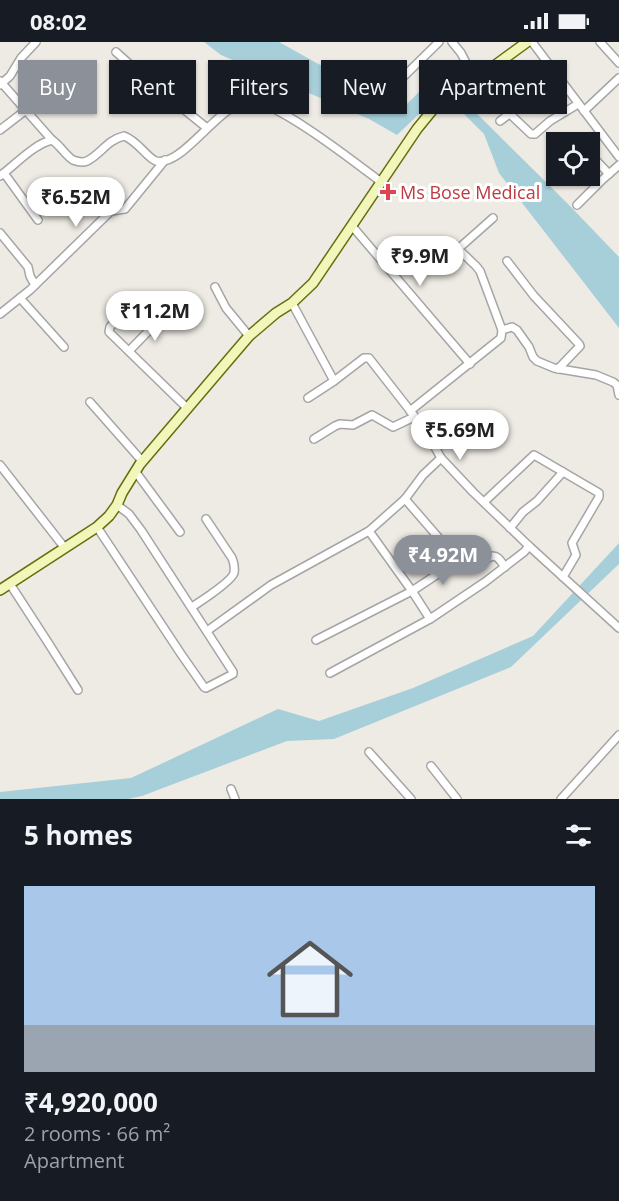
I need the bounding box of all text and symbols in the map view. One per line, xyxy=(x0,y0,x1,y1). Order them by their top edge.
text: 08:02 xyxy=(30,6,87,36)
chip: Buy xyxy=(18,60,97,114)
chip: Rent xyxy=(109,60,196,114)
chip: Filters xyxy=(208,60,309,114)
chip: New xyxy=(321,60,407,114)
chip: Apartment xyxy=(419,60,567,114)
map controls xyxy=(546,132,600,186)
button: locate xyxy=(546,132,600,186)
pin: ₹6.52M xyxy=(27,177,125,228)
place label: Ms Bose Medical xyxy=(400,180,540,204)
text: ₹6.52M xyxy=(41,183,111,210)
marker: Ms Bose Medical xyxy=(381,185,395,199)
pin: ₹9.9M xyxy=(378,236,462,287)
text: ₹9.9M xyxy=(391,242,449,269)
pin: ₹11.2M xyxy=(106,291,204,342)
text: ₹11.2M xyxy=(120,297,190,324)
pin: ₹5.69M xyxy=(411,410,509,461)
text: ₹5.69M xyxy=(425,416,495,443)
pin: ₹4.92M xyxy=(394,535,492,586)
text: ₹4.92M xyxy=(408,541,478,568)
text: 5 homes xyxy=(24,817,133,853)
icon: filters xyxy=(562,819,595,852)
icon: home xyxy=(256,925,364,1033)
text: ₹4,920,000 xyxy=(24,1084,158,1120)
text: 2 rooms · 66 m² xyxy=(24,1120,170,1147)
text: Apartment xyxy=(24,1147,124,1174)

